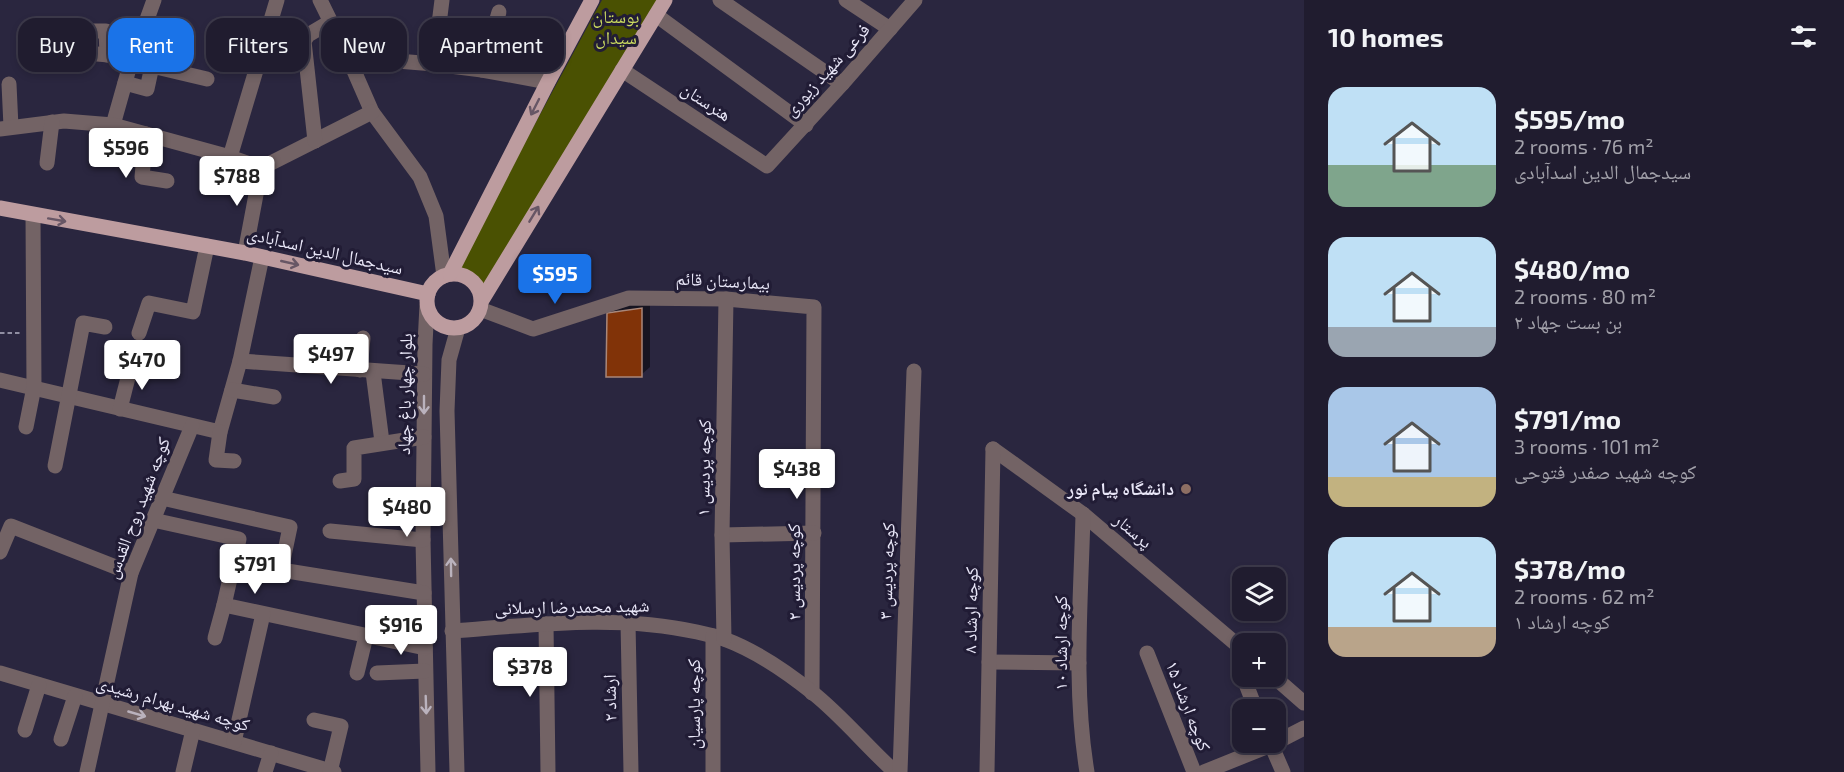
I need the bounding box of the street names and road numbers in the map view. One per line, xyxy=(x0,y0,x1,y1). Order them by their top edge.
street label: فرعی شهید زیوری xyxy=(779,18,875,121)
street label: هنرستان xyxy=(677,77,736,126)
street label: سیدجمال الدین اسدآبادی xyxy=(245,221,405,280)
street label: بیمارستان قائم xyxy=(675,267,771,295)
street label: بلوار چهار باغ جهاد xyxy=(392,333,417,455)
street label: کوچه پردیس ۱ xyxy=(691,419,716,517)
street label: کوچه شهید روح القدس xyxy=(100,433,176,582)
street label: پرستار xyxy=(1108,507,1157,553)
street label: کوچه پردیس ۳ xyxy=(873,522,900,620)
street label: کوچه پردیس ۲ xyxy=(782,523,805,620)
street label: کوچه ارشاد ۸ xyxy=(958,566,982,654)
street label: شهید محمدرضا ارسلانی xyxy=(494,594,650,619)
street label: کوچه ارشاد ۱۰ xyxy=(1049,595,1072,690)
street label: کوچه ارشاد ۱۵ xyxy=(1161,657,1216,755)
street label: کوچه پارسیان xyxy=(682,658,705,749)
street label: کوچه شهید بهرام رشیدی xyxy=(94,671,253,738)
street label: ارشاد ۲ xyxy=(598,674,620,722)

